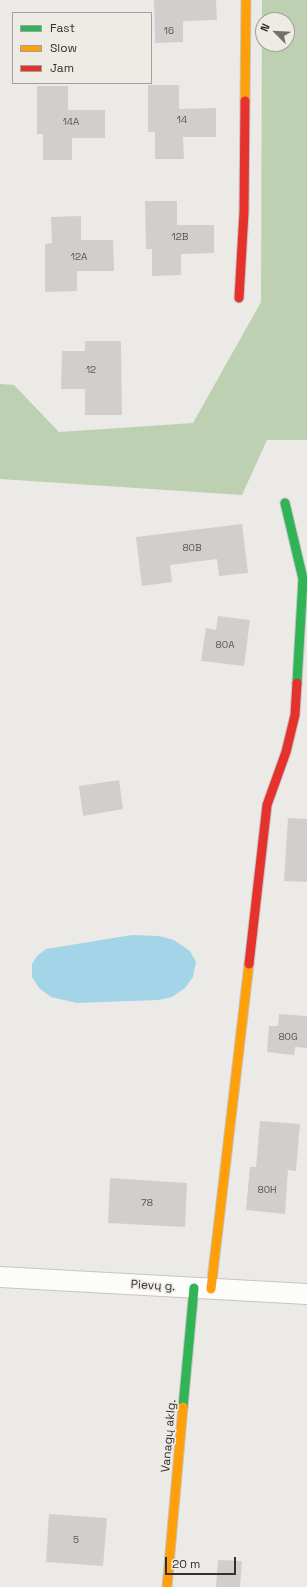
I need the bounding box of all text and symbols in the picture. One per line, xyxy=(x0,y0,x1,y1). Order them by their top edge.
legend xyxy=(12,12,152,84)
north arrow xyxy=(255,12,295,52)
text: Fast xyxy=(50,20,75,36)
text: N xyxy=(257,21,273,34)
house number: 16 xyxy=(164,25,174,37)
text: Slow xyxy=(50,40,77,56)
text: Jam xyxy=(50,60,74,76)
house number: 14 xyxy=(177,114,187,126)
house number: 14A xyxy=(63,116,79,128)
house number: 12B xyxy=(172,231,188,243)
house number: 12A xyxy=(71,251,87,263)
house number: 12 xyxy=(86,364,96,376)
house number: 80B xyxy=(182,542,202,554)
house number: 80A xyxy=(216,639,234,651)
house number: 80G xyxy=(278,1031,298,1043)
house number: 80H xyxy=(257,1184,277,1196)
house number: 78 xyxy=(141,1197,153,1209)
street label: Pievų g. xyxy=(130,1278,176,1294)
street label: Vanagų aklg. xyxy=(159,1399,179,1473)
house number: 5 xyxy=(73,1534,79,1546)
scale bar xyxy=(167,1549,238,1575)
text: 20 m xyxy=(172,1556,200,1572)

